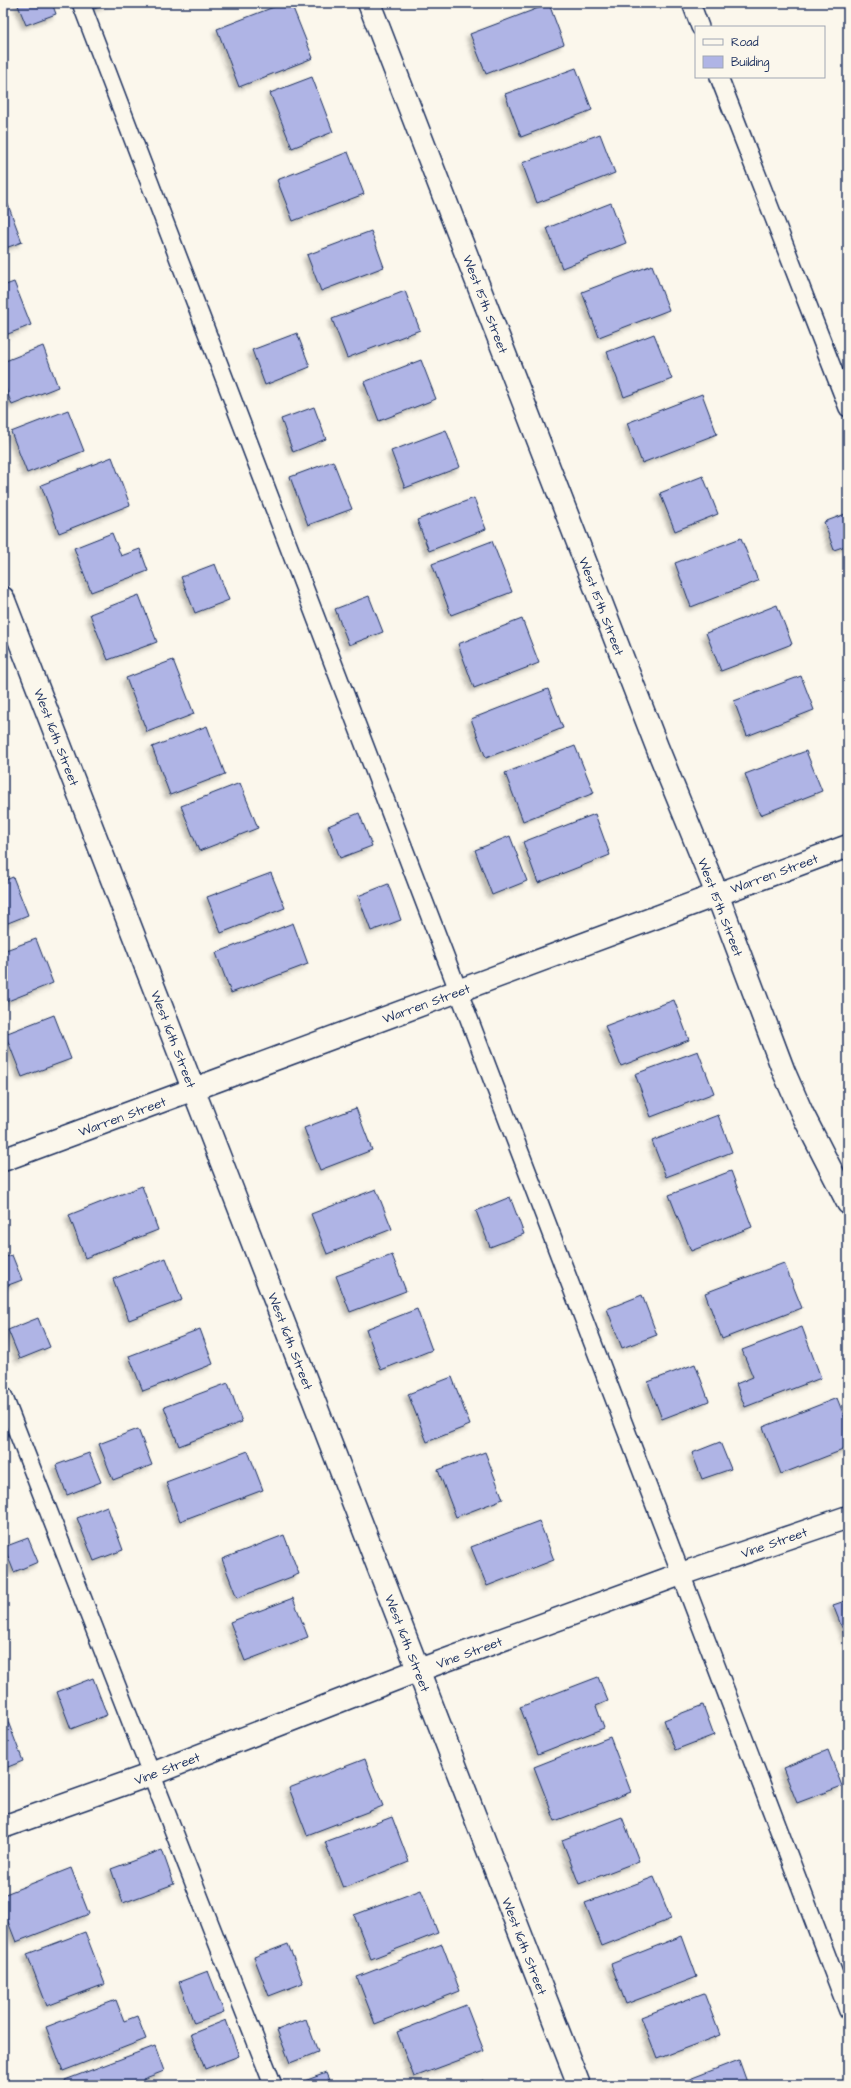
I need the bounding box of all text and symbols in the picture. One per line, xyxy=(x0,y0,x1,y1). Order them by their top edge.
legend xyxy=(695,26,825,78)
text: Road xyxy=(731,34,759,51)
text: Building xyxy=(731,54,769,72)
street label: West 15th Street xyxy=(458,253,512,357)
street label: West 15th Street xyxy=(574,555,628,659)
street label: West 16th Street xyxy=(29,686,83,789)
street label: Warren Street xyxy=(728,849,821,898)
street label: West 15th Street xyxy=(693,856,747,960)
street label: Warren Street xyxy=(380,979,473,1028)
street label: West 16th Street xyxy=(146,988,200,1091)
street label: Warren Street xyxy=(76,1092,169,1141)
street label: West 16th Street xyxy=(263,1290,317,1393)
street label: Vine Street xyxy=(739,1523,811,1563)
street label: West 16th Street xyxy=(380,1592,434,1695)
street label: Vine Street xyxy=(434,1632,506,1673)
street label: Vine Street xyxy=(132,1748,203,1790)
street label: West 16th Street xyxy=(497,1895,551,1998)

